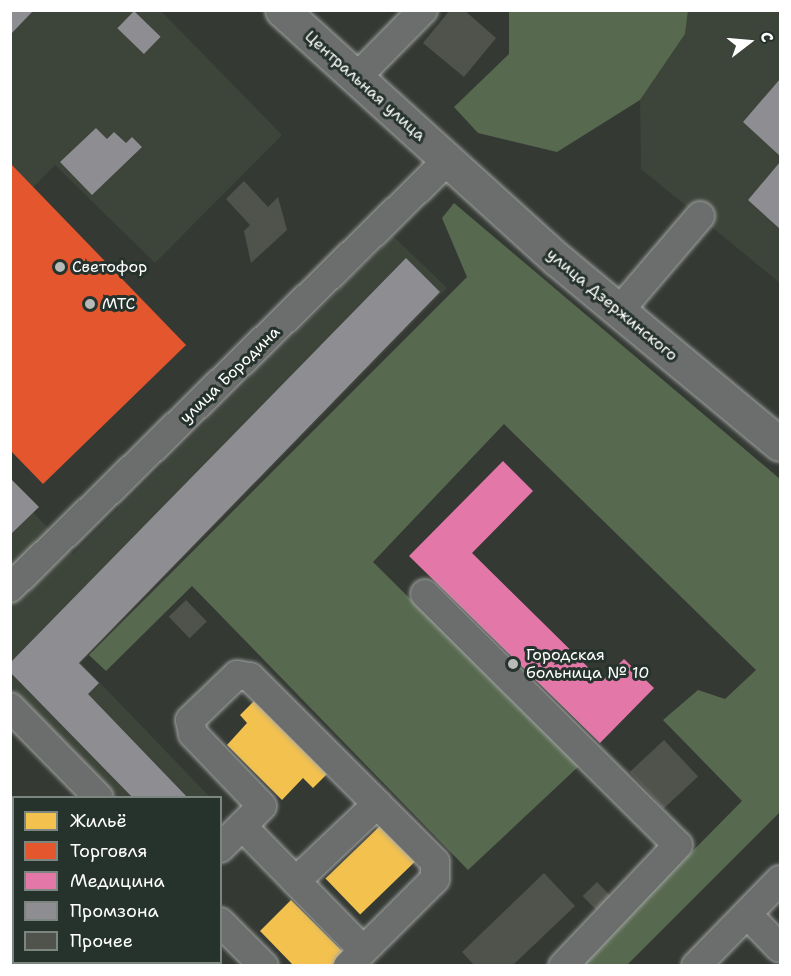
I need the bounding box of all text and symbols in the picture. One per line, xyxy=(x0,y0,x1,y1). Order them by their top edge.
north arrow xyxy=(719,12,779,72)
street label: Центральная улица xyxy=(301,27,429,145)
text: С xyxy=(755,29,778,45)
street label: улица Дзержинского xyxy=(543,245,681,365)
place label: Светофор xyxy=(72,257,147,277)
marker: Светофор xyxy=(53,260,67,274)
place label: МТС xyxy=(102,294,135,314)
marker: МТС xyxy=(83,297,97,311)
street label: улица Бородина xyxy=(176,322,284,428)
place label: Городская больница № 10 xyxy=(526,645,650,683)
marker: Городская больница № 10 xyxy=(504,655,522,673)
legend xyxy=(12,796,222,964)
text: Жильё xyxy=(70,809,127,833)
text: Торговля xyxy=(70,839,148,863)
text: Медицина xyxy=(70,869,165,893)
text: Промзона xyxy=(70,899,159,923)
text: Прочее xyxy=(70,929,133,953)

